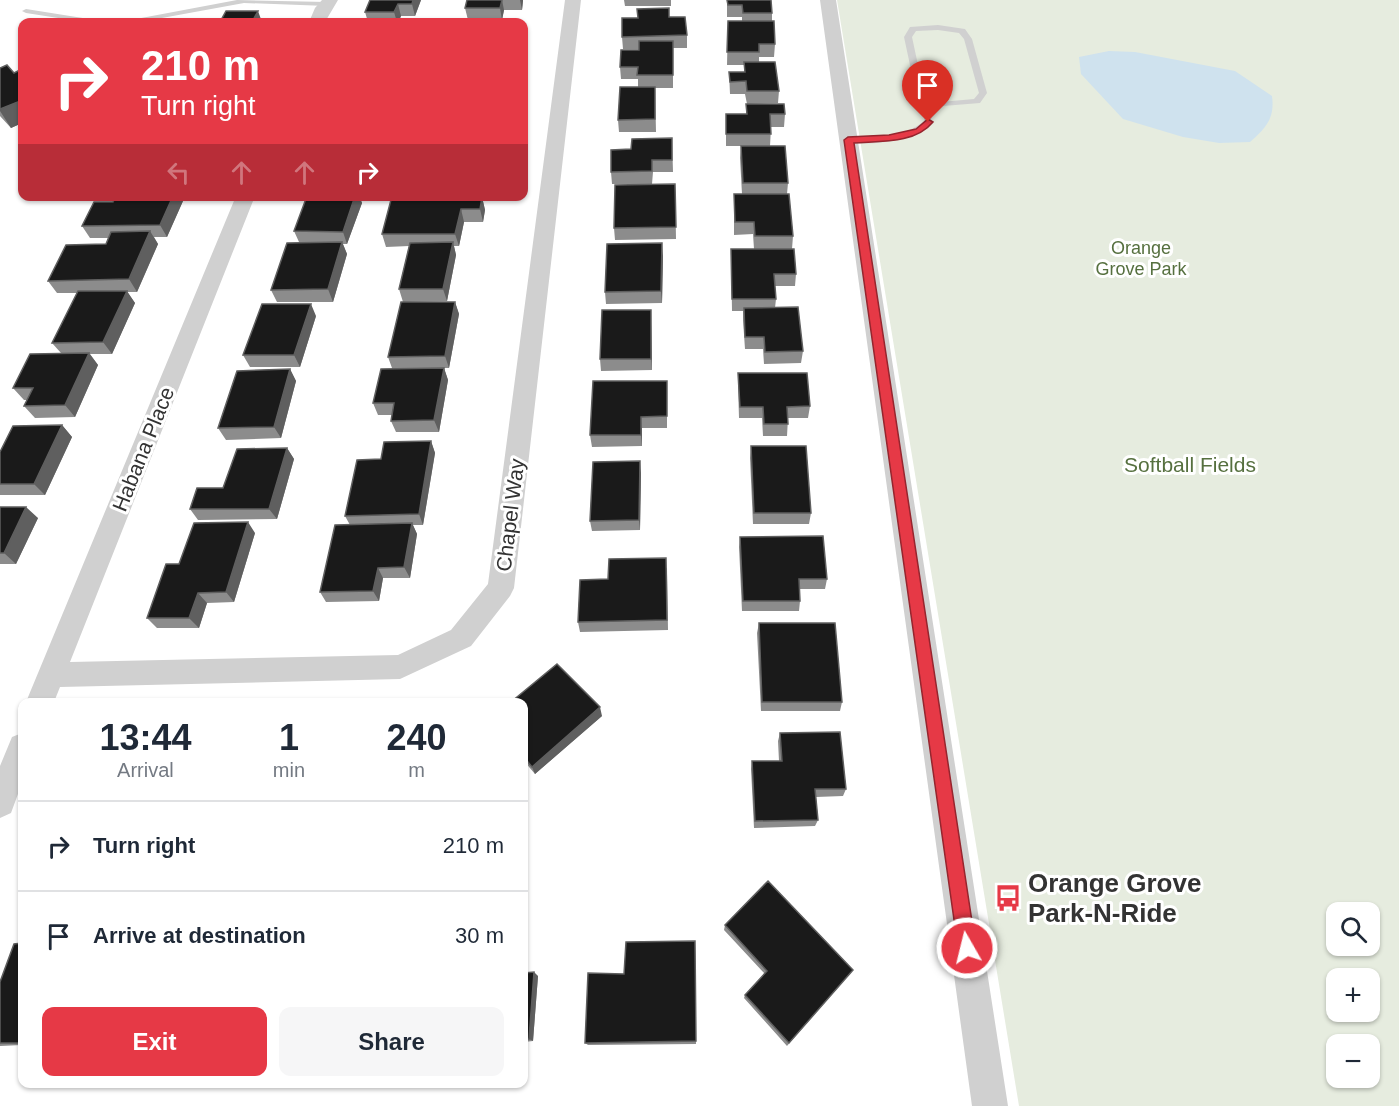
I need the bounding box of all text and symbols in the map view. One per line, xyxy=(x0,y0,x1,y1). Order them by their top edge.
icon: right xyxy=(42,42,120,120)
text: 210 m xyxy=(141,42,260,89)
pin xyxy=(902,60,953,122)
icon: arrive xyxy=(911,69,944,102)
text: Turn right xyxy=(141,91,256,121)
icon: left xyxy=(162,156,195,189)
icon: ahead xyxy=(225,156,258,189)
icon: ahead xyxy=(288,156,321,189)
icon: right xyxy=(351,156,384,189)
park label: Orange Grove Park xyxy=(1095,238,1188,279)
street label: Habana Place xyxy=(108,384,178,514)
park label: Softball Fields xyxy=(1124,453,1256,476)
street label: Chapel Way xyxy=(492,457,528,573)
text: 13:44 xyxy=(99,717,191,758)
text: 1 xyxy=(279,717,299,758)
text: 240 xyxy=(386,717,447,758)
text: Arrival xyxy=(117,759,174,781)
text: min xyxy=(273,759,305,781)
text: m xyxy=(408,759,425,781)
icon: right xyxy=(42,830,75,863)
text: Turn right xyxy=(93,833,195,858)
text: 210 m xyxy=(443,833,504,858)
place label: Orange Grove Park-N-Ride xyxy=(1028,868,1201,928)
bus stop icon: Orange Grove Park-N-Ride xyxy=(993,883,1023,913)
map controls xyxy=(1326,902,1380,1088)
button: search xyxy=(1326,902,1380,956)
position arrow xyxy=(935,916,999,980)
icon: arrive xyxy=(42,920,75,953)
text: Arrive at destination xyxy=(93,923,306,948)
text: 30 m xyxy=(455,923,504,948)
button: + xyxy=(1326,968,1380,1022)
button: Exit xyxy=(42,1007,267,1076)
button: Share xyxy=(279,1007,504,1076)
button: − xyxy=(1326,1034,1380,1088)

